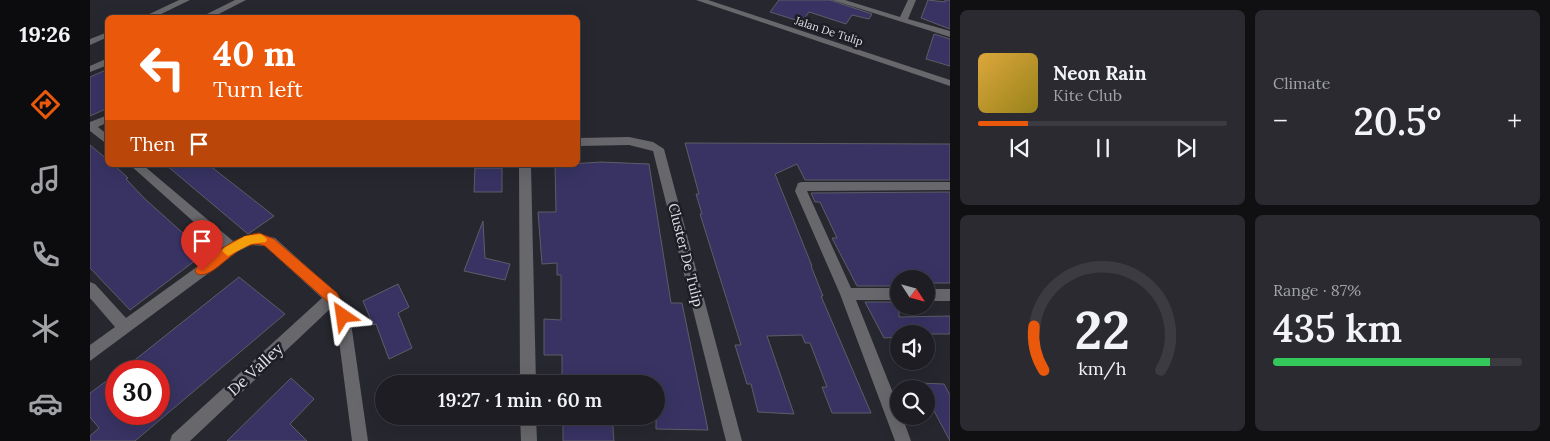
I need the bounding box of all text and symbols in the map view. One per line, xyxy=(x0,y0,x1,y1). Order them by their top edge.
street label: Jalan De Tulip xyxy=(792,13,865,49)
text: 19:26 xyxy=(19,20,71,48)
text: 40 m xyxy=(213,31,296,76)
icon: left xyxy=(130,35,195,100)
text: Neon Rain xyxy=(1053,61,1147,85)
text: Climate xyxy=(1273,73,1330,93)
text: Turn left xyxy=(213,75,303,103)
text: Kite Club xyxy=(1053,85,1122,105)
icon: directions xyxy=(28,87,63,122)
text: 20.5° xyxy=(1353,97,1442,145)
text: − xyxy=(1273,103,1288,139)
text: + xyxy=(1507,103,1522,139)
icon: arrive xyxy=(185,130,213,158)
text: Then xyxy=(130,132,175,156)
icon: previous xyxy=(1006,134,1034,162)
icon: pause xyxy=(1089,134,1117,162)
icon: next xyxy=(1172,134,1200,162)
icon: music xyxy=(28,162,63,197)
street label: Cluster De Tulip xyxy=(664,201,708,309)
pin xyxy=(181,220,223,271)
icon: arrive xyxy=(188,227,216,255)
icon: phone xyxy=(28,237,63,272)
north arrow xyxy=(890,270,935,315)
map controls xyxy=(890,270,935,425)
text: Range · 87% xyxy=(1273,280,1361,300)
position arrow xyxy=(316,289,368,341)
text: 22 xyxy=(1075,297,1130,363)
text: 435 km xyxy=(1273,304,1402,352)
icon: climate xyxy=(28,311,63,346)
button: sound xyxy=(890,325,935,370)
street label: De Valley xyxy=(223,338,287,400)
text: km/h xyxy=(1078,357,1127,380)
speed limit sign: 30 xyxy=(105,360,170,425)
button: search xyxy=(890,380,935,425)
icon: car xyxy=(28,386,63,421)
text: 19:27 · 1 min · 60 m xyxy=(438,388,602,412)

